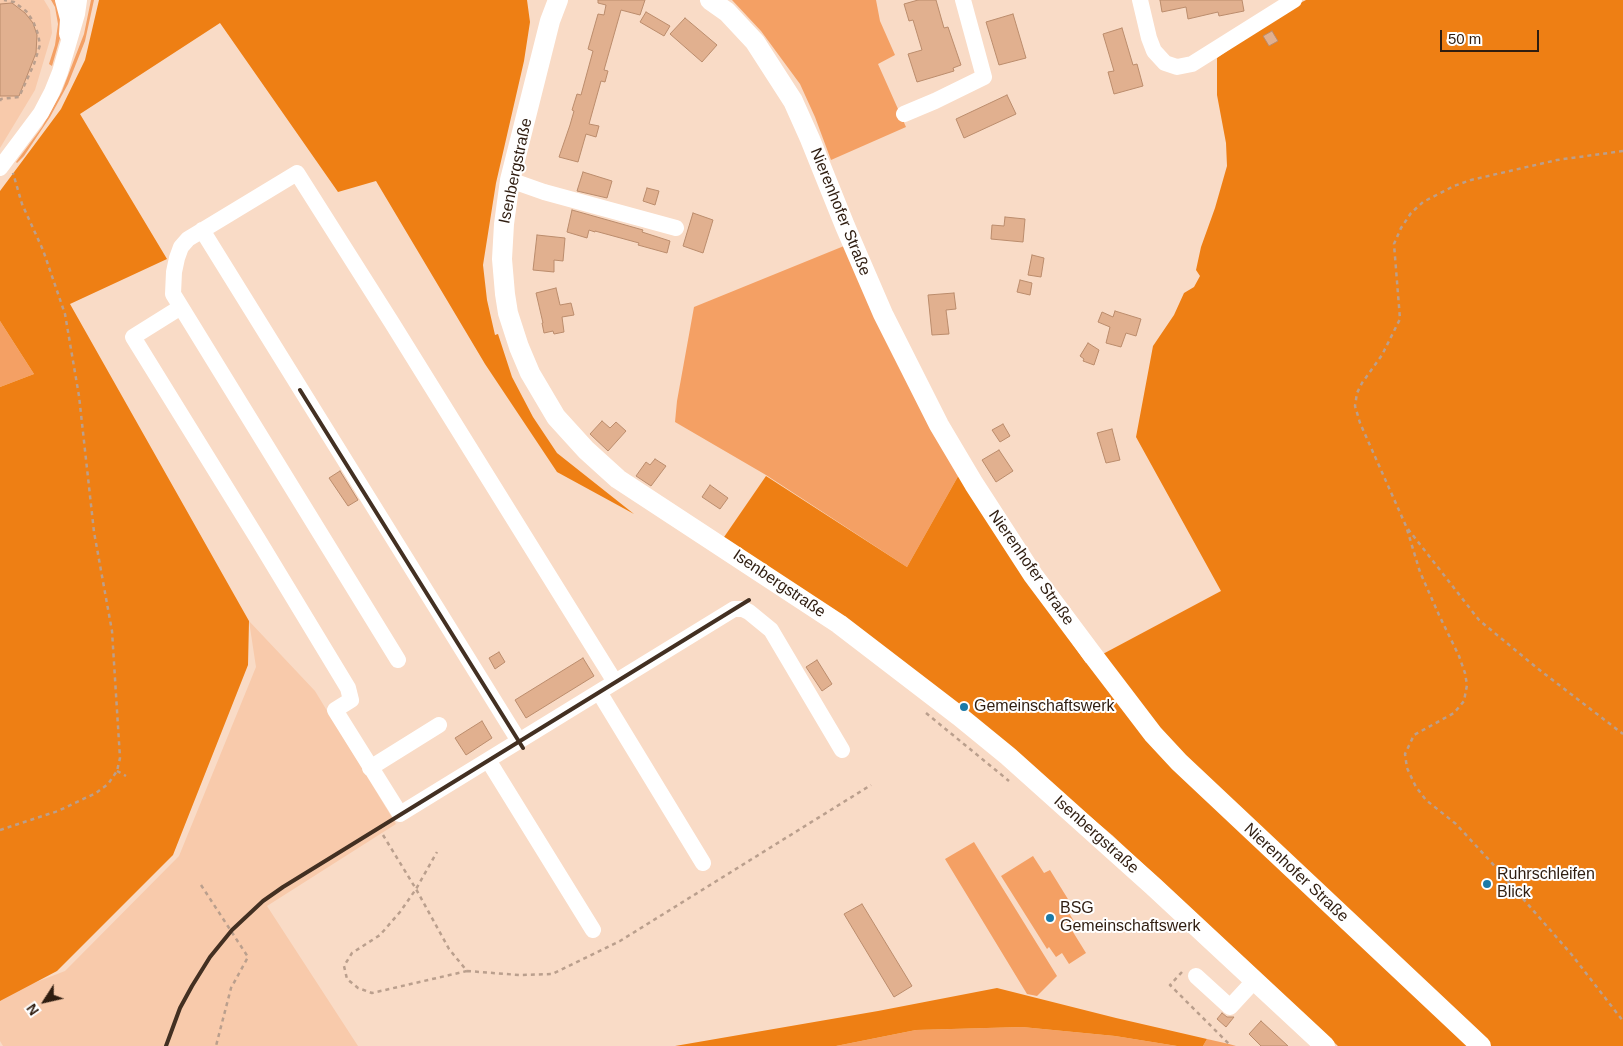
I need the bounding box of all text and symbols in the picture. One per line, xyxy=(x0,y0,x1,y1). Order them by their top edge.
scale bar xyxy=(1443,20,1542,52)
text: 50 m xyxy=(1448,30,1481,47)
street label: Isenbergstraße xyxy=(495,116,537,226)
street label: Nierenhofer Straße xyxy=(806,145,874,279)
street label: Nierenhofer Straße xyxy=(984,507,1078,629)
street label: Isenbergstraße xyxy=(729,546,829,622)
place label: Gemeinschaftswerk xyxy=(974,697,1114,717)
marker: Gemeinschaftswerk xyxy=(958,701,970,713)
street label: Isenbergstraße xyxy=(1050,792,1142,878)
street label: Nierenhofer Straße xyxy=(1240,820,1352,926)
place label: Ruhrschleifen Blick xyxy=(1497,865,1595,903)
marker: Ruhrschleifen Blick xyxy=(1481,878,1493,890)
place label: BSG Gemeinschaftswerk xyxy=(1060,899,1200,937)
marker: BSG Gemeinschaftswerk xyxy=(1044,912,1056,924)
north arrow xyxy=(20,976,70,1026)
text: N xyxy=(23,1001,42,1018)

